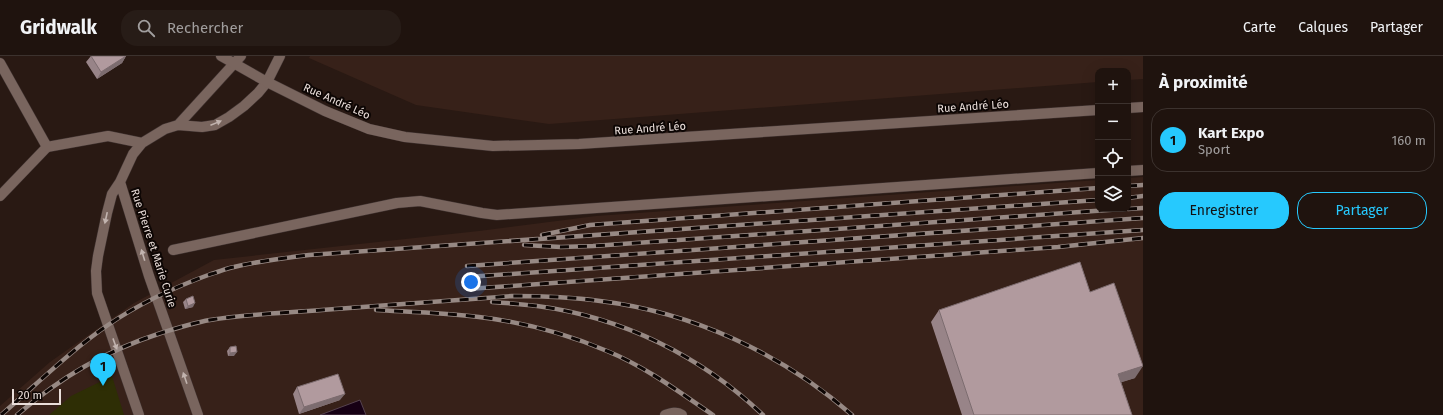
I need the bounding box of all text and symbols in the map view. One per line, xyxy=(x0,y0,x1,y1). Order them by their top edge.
search box xyxy=(121,10,401,46)
text: Gridwalk xyxy=(20,16,97,39)
icon: search xyxy=(135,17,157,39)
text: Rechercher xyxy=(167,19,243,37)
text: Carte xyxy=(1243,19,1276,36)
text: Calques xyxy=(1298,19,1348,36)
text: Partager xyxy=(1370,19,1423,36)
map controls xyxy=(1095,68,1131,212)
button: + xyxy=(1095,68,1131,104)
text: À proximité xyxy=(1159,72,1248,93)
street label: Rue André Léo xyxy=(301,81,372,122)
street label: Rue André Léo xyxy=(937,98,1009,115)
button: − xyxy=(1095,104,1131,140)
one-way arrow xyxy=(211,120,223,126)
street label: Rue André Léo xyxy=(614,120,686,137)
text: Kart Expo xyxy=(1198,124,1264,142)
text: 1 xyxy=(1170,133,1176,148)
text: 160 m xyxy=(1392,133,1426,148)
button: locate xyxy=(1095,140,1131,176)
text: Sport xyxy=(1198,142,1230,157)
button: layers xyxy=(1095,176,1131,212)
street label: Rue Pierre et Marie Curie xyxy=(128,187,179,309)
button: Enregistrer xyxy=(1159,192,1289,229)
button: Partager xyxy=(1297,192,1427,229)
one-way arrow xyxy=(102,212,108,224)
one-way arrow xyxy=(140,249,146,261)
your location xyxy=(461,272,481,292)
one-way arrow xyxy=(112,338,118,350)
pin: 1 xyxy=(90,353,116,386)
one-way arrow xyxy=(182,372,188,384)
scale bar xyxy=(12,387,61,406)
text: 20 m xyxy=(18,389,42,402)

